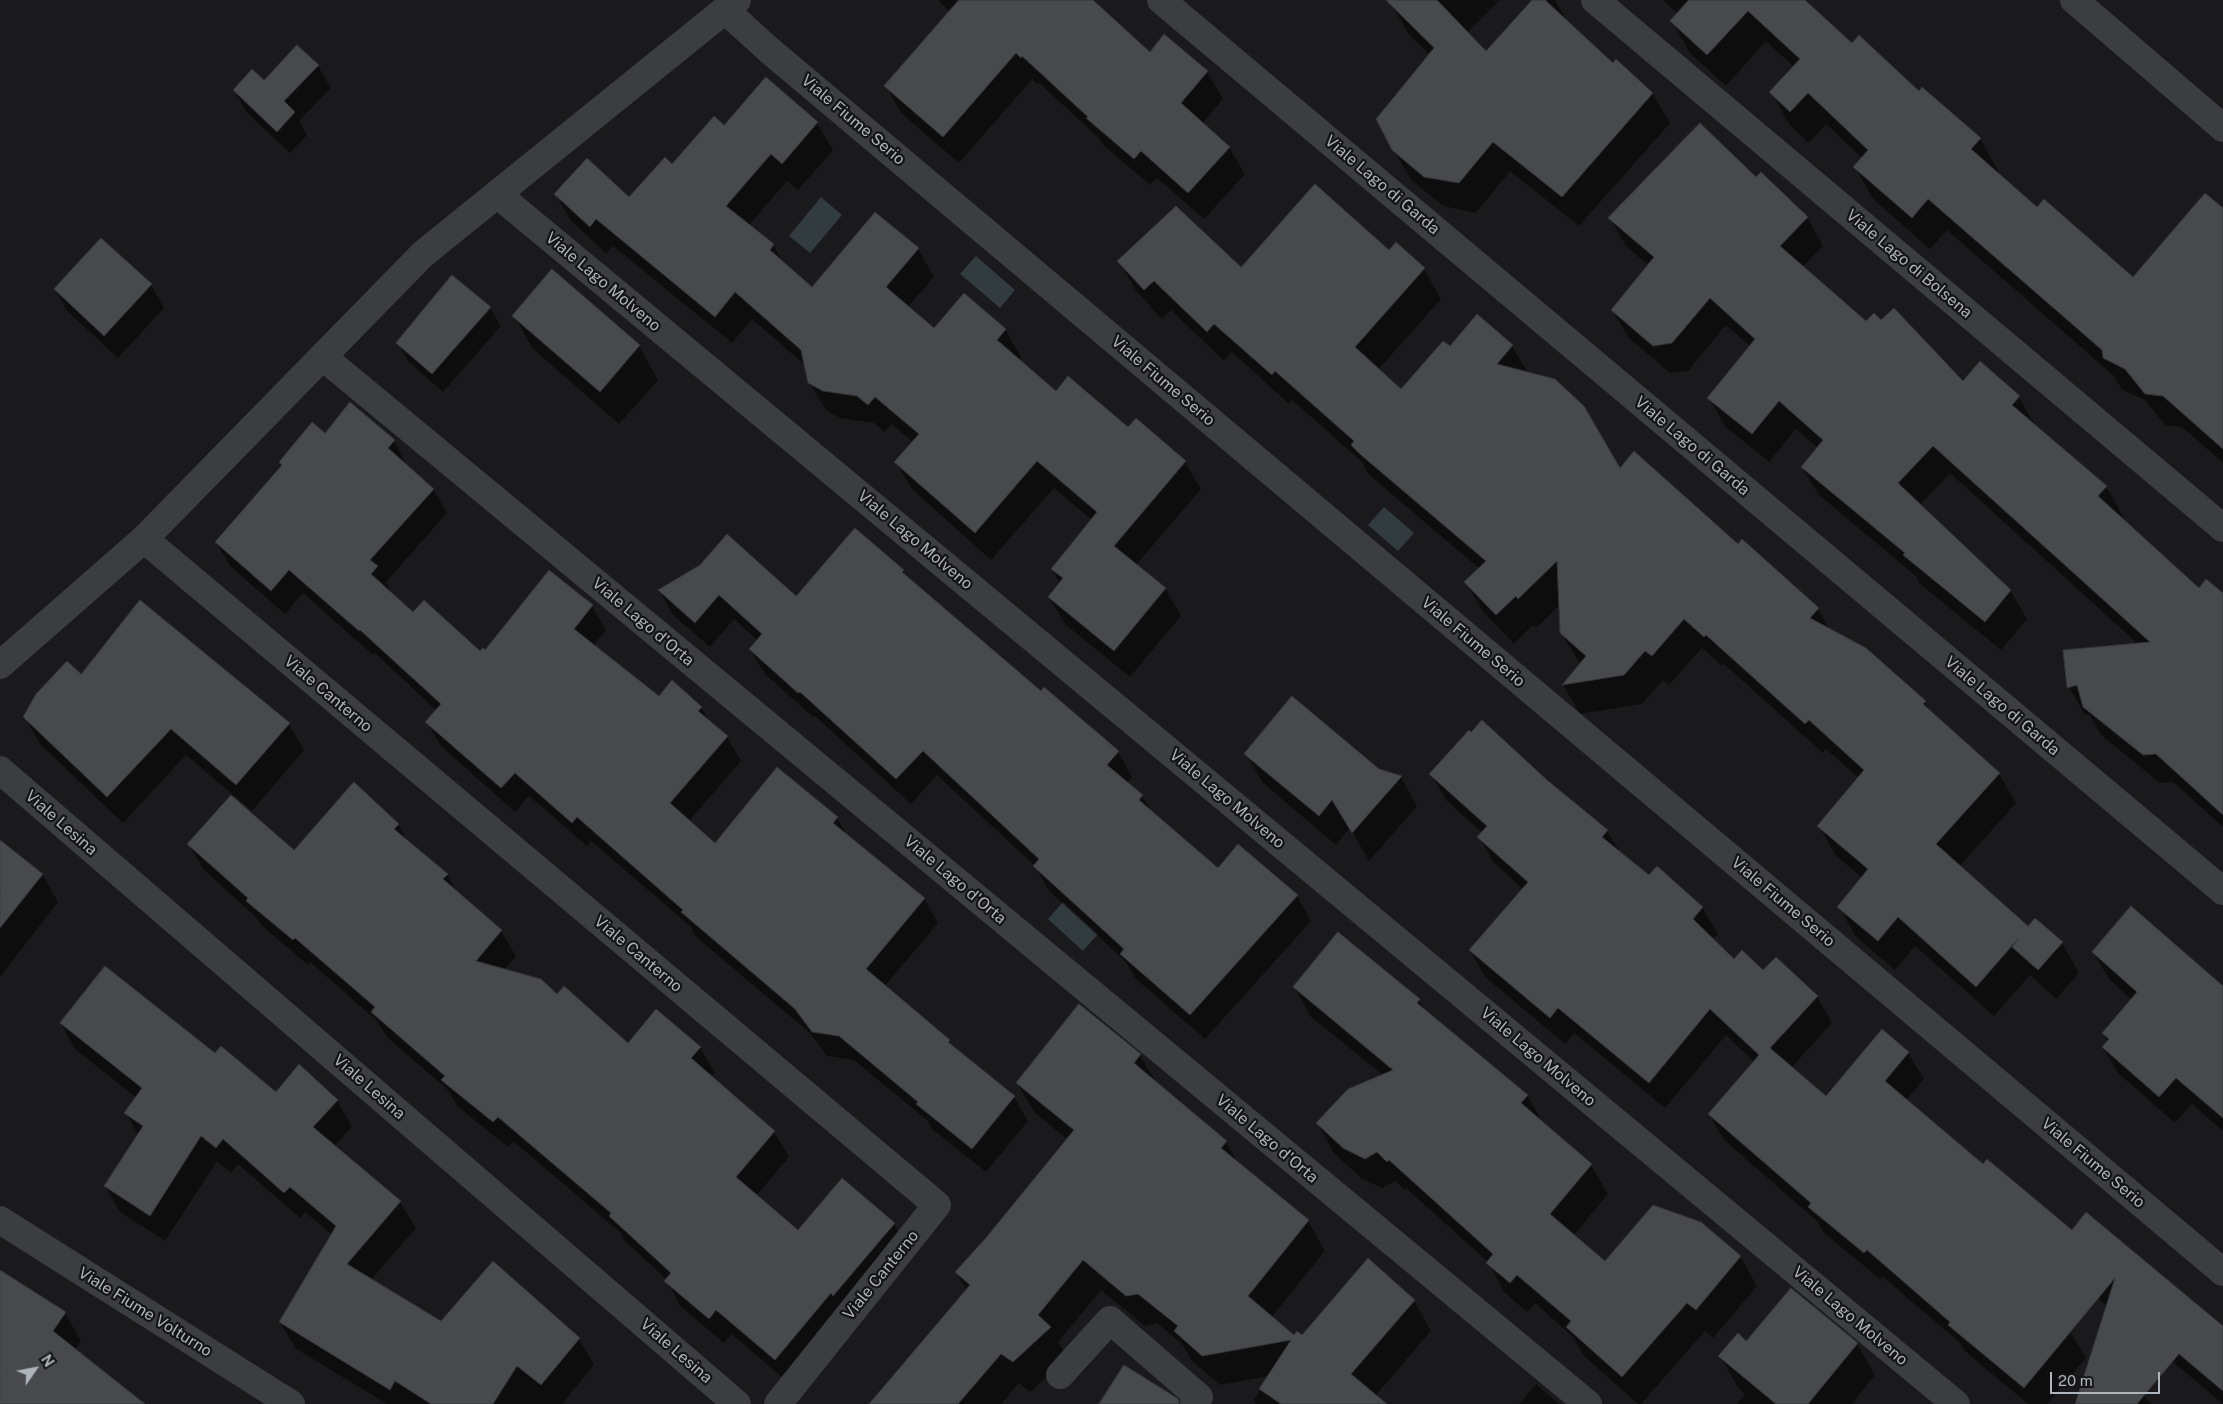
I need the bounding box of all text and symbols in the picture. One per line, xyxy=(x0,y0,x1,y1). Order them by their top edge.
street label: Viale Fiume Serio xyxy=(797,71,909,169)
street label: Viale Lago di Garda xyxy=(1321,131,1443,239)
street label: Viale Lago di Bolsena xyxy=(1842,206,1976,322)
street label: Viale Lago Molveno xyxy=(542,228,664,336)
street label: Viale Fiume Serio xyxy=(1107,332,1219,430)
street label: Viale Lago di Garda xyxy=(1631,392,1753,500)
street label: Viale Lago Molveno xyxy=(854,486,976,594)
street label: Viale Lago d'Orta xyxy=(588,574,698,670)
street label: Viale Fiume Serio xyxy=(1417,593,1529,691)
street label: Viale Canterno xyxy=(280,652,376,736)
street label: Viale Lago di Garda xyxy=(1941,652,2063,760)
street label: Viale Lago Molveno xyxy=(1166,745,1288,853)
street label: Viale Lesina xyxy=(21,787,101,859)
street label: Viale Lago d'Orta xyxy=(900,832,1010,928)
street label: Viale Fiume Serio xyxy=(1727,853,1839,951)
street label: Viale Canterno xyxy=(590,912,686,996)
street label: Viale Lago Molveno xyxy=(1477,1003,1599,1111)
street label: Viale Lesina xyxy=(329,1051,409,1123)
street label: Viale Lago d'Orta xyxy=(1212,1091,1322,1187)
street label: Viale Fiume Serio xyxy=(2037,1114,2149,1212)
street label: Viale Canterno xyxy=(839,1227,923,1323)
street label: Viale Lago Molveno xyxy=(1789,1262,1911,1370)
street label: Viale Fiume Volturno xyxy=(75,1263,215,1361)
street label: Viale Lesina xyxy=(636,1315,716,1387)
north arrow xyxy=(10,1344,60,1394)
text: N xyxy=(38,1352,57,1370)
scale bar xyxy=(2053,1362,2163,1394)
text: 20 m xyxy=(2058,1372,2093,1389)

